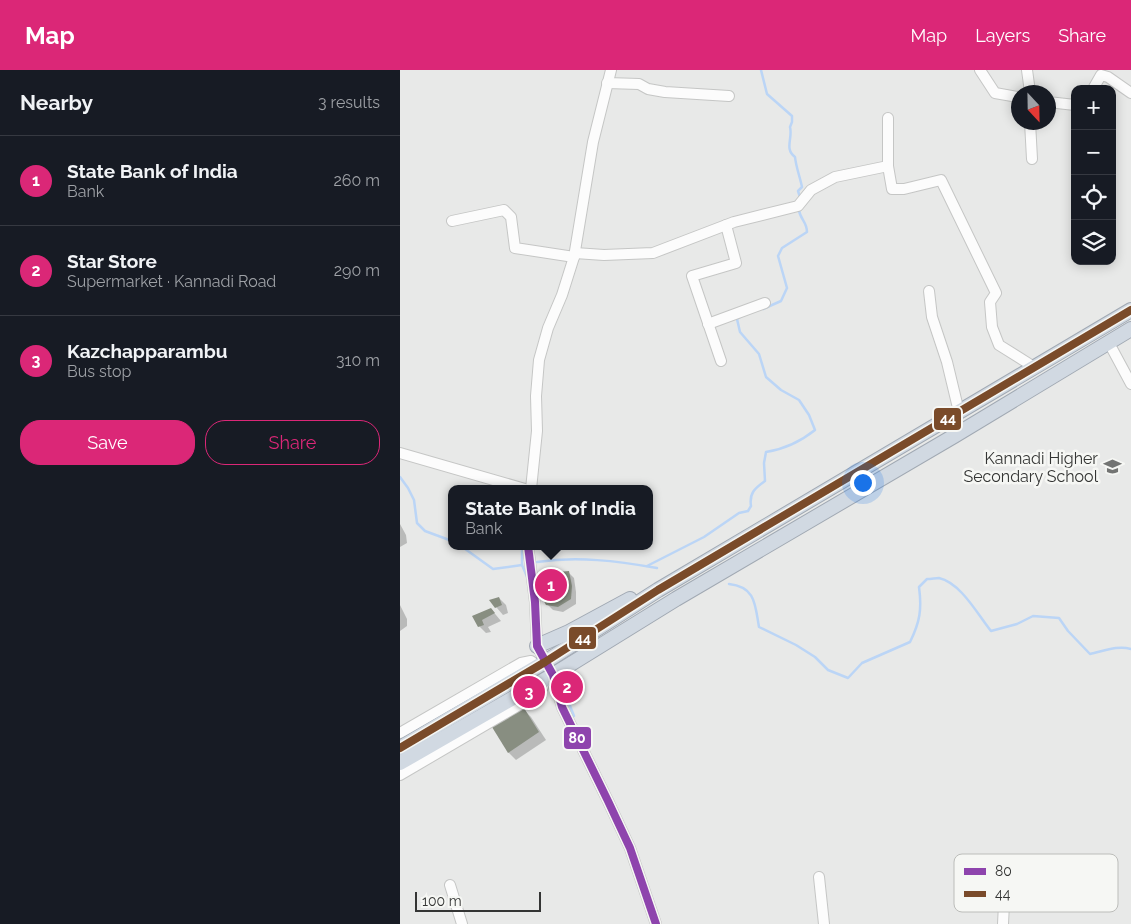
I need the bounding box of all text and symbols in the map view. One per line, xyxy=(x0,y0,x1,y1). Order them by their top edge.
text: Map xyxy=(25,21,75,50)
text: Map xyxy=(911,25,947,46)
text: Layers xyxy=(975,25,1030,46)
text: Share xyxy=(1058,25,1106,46)
north arrow xyxy=(1011,85,1056,130)
map controls xyxy=(1071,85,1116,265)
button: + xyxy=(1071,85,1116,130)
text: Nearby xyxy=(20,90,93,115)
text: 3 results xyxy=(318,93,380,112)
button: − xyxy=(1071,130,1116,175)
text: State Bank of India xyxy=(67,160,238,182)
text: 1 xyxy=(32,171,40,190)
text: 260 m xyxy=(333,171,380,190)
button: locate xyxy=(1071,175,1116,220)
text: Bank xyxy=(67,182,104,201)
button: layers xyxy=(1071,220,1116,265)
text: Star Store xyxy=(67,250,157,272)
text: 2 xyxy=(31,261,41,280)
text: 290 m xyxy=(334,261,380,280)
text: Supermarket · Kannadi Road xyxy=(67,272,276,291)
text: Kazchapparambu xyxy=(67,340,228,362)
text: 3 xyxy=(32,351,40,370)
text: 310 m xyxy=(336,351,380,370)
text: Bus stop xyxy=(67,362,131,381)
line badge: 44 xyxy=(933,407,962,431)
text: 44 xyxy=(940,410,956,426)
button: Save xyxy=(20,420,195,465)
button: Share xyxy=(205,420,380,465)
place label: Kannadi Higher Secondary School xyxy=(964,449,1099,486)
school or university icon: Kannadi Higher Secondary School xyxy=(1102,457,1122,477)
your location xyxy=(850,470,876,496)
popup xyxy=(448,485,653,550)
text: State Bank of India xyxy=(465,497,636,519)
text: Bank xyxy=(465,519,502,538)
pin: 1 xyxy=(535,566,567,604)
line badge: 44 xyxy=(568,626,597,650)
text: 44 xyxy=(575,630,591,646)
pin: 2 xyxy=(551,668,583,706)
pin: 3 xyxy=(513,673,545,711)
line badge: 80 xyxy=(563,726,592,750)
text: 80 xyxy=(568,730,586,746)
legend xyxy=(954,854,1118,912)
text: 80 xyxy=(995,863,1012,879)
text: 44 xyxy=(995,886,1011,902)
scale bar xyxy=(415,889,541,912)
text: 100 m xyxy=(422,893,462,909)

